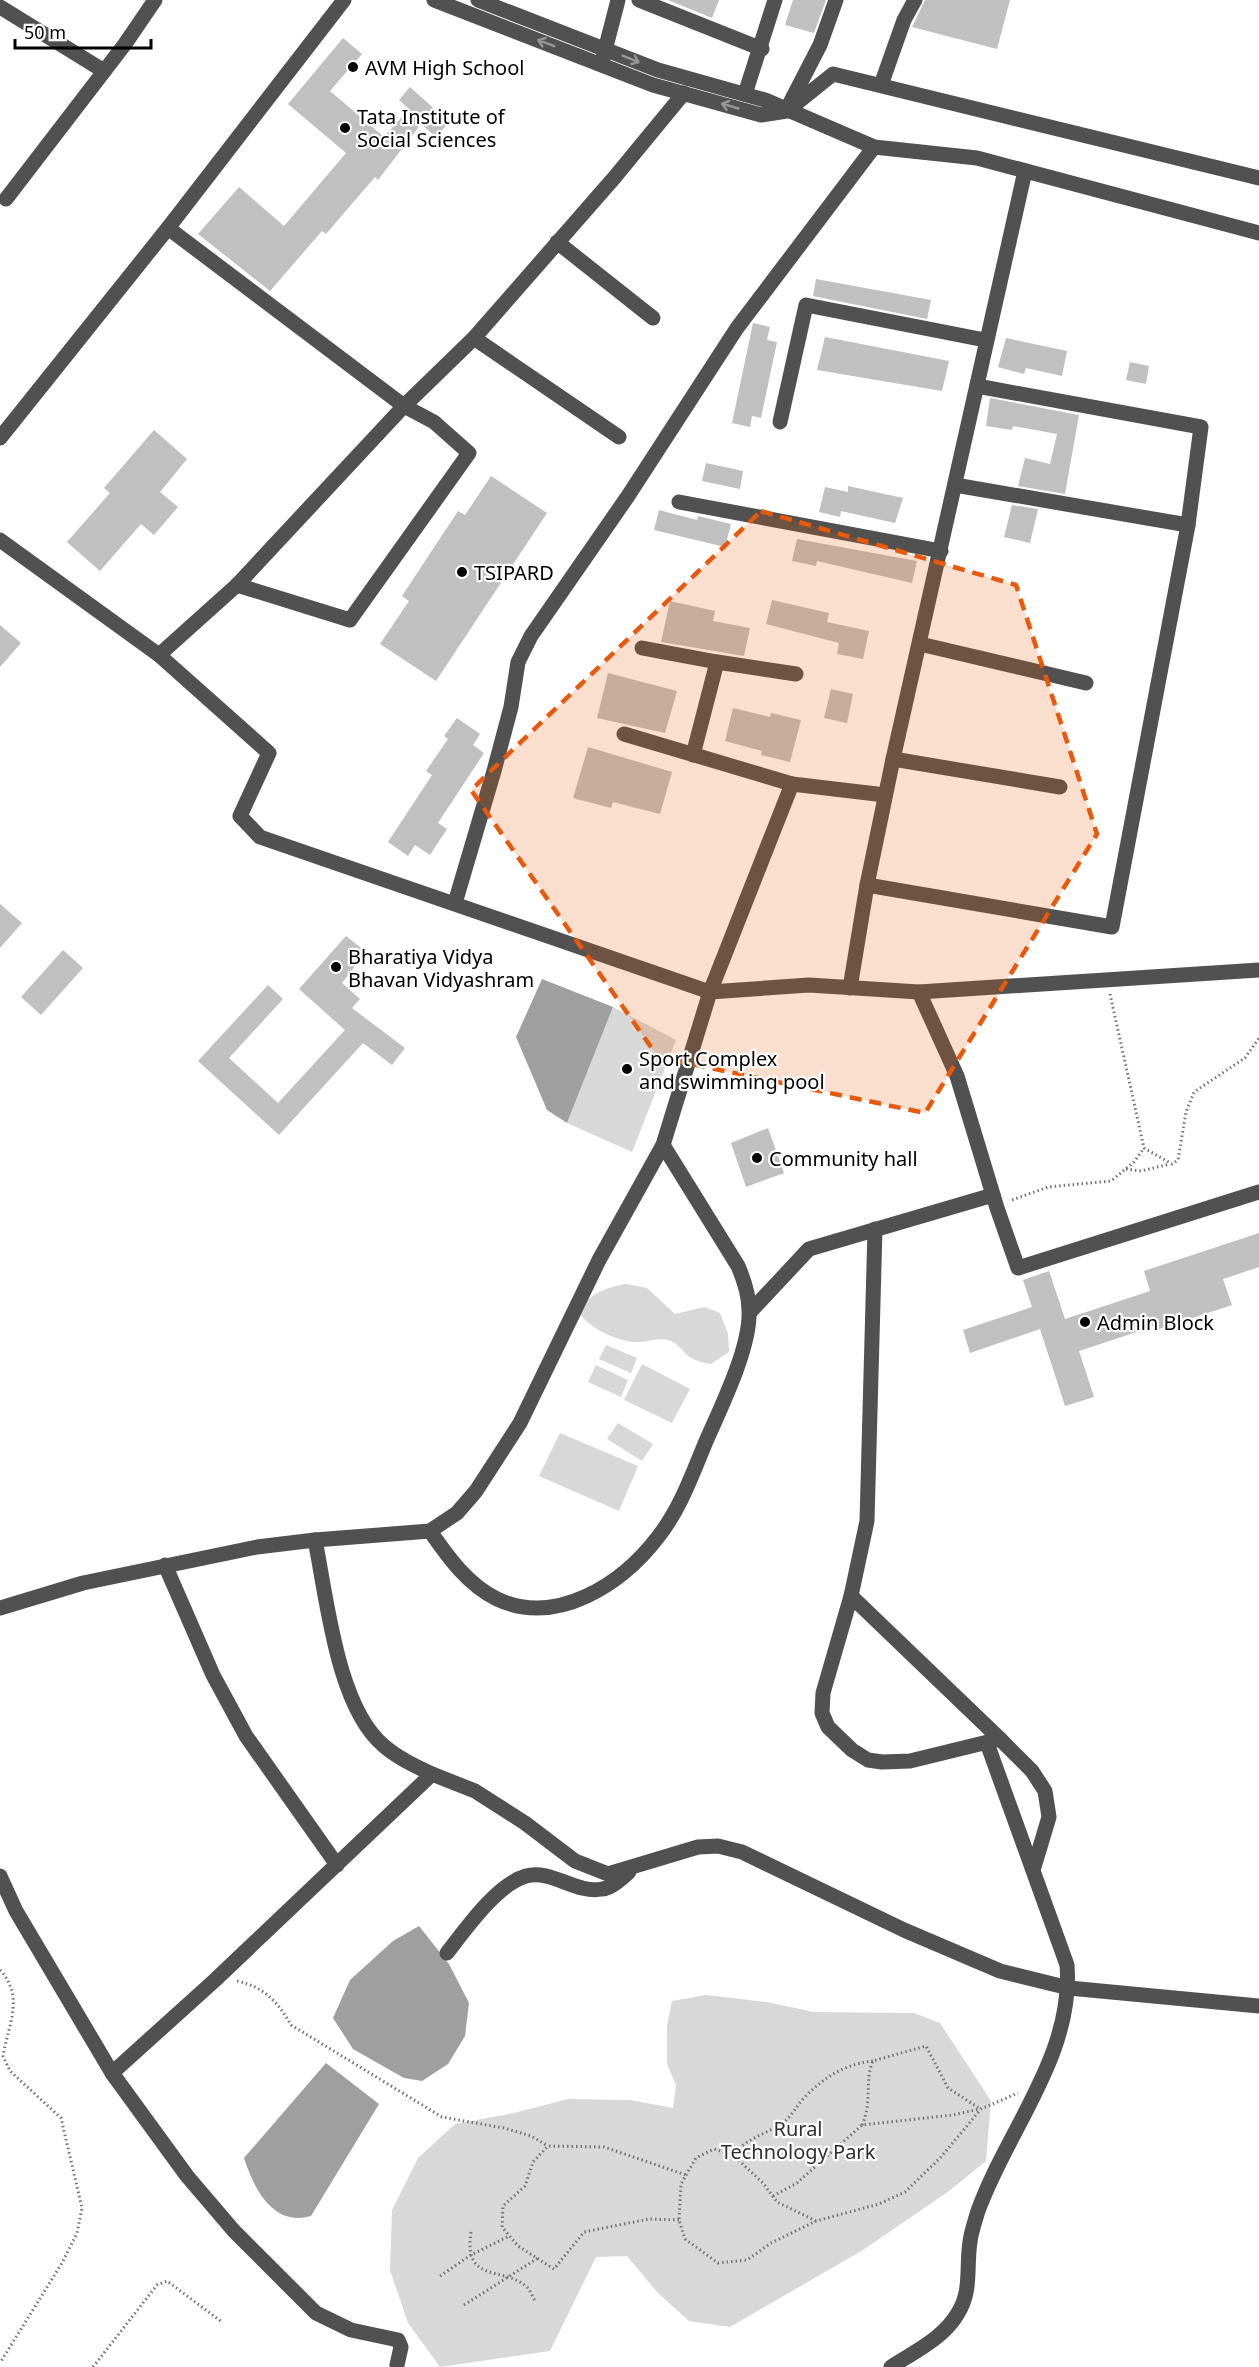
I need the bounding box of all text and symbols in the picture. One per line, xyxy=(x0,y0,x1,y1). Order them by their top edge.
scale bar xyxy=(15,12,152,50)
text: 50 m xyxy=(24,20,66,44)
one-way arrow xyxy=(537,36,555,47)
place label: AVM High School xyxy=(365,54,524,81)
one-way arrow xyxy=(621,54,640,65)
marker: AVM High School xyxy=(346,60,360,74)
one-way arrow xyxy=(721,100,740,111)
place label: Tata Institute of Social Sciences xyxy=(357,103,506,153)
marker: Tata Institute of Social Sciences xyxy=(338,121,352,135)
place label: TSIPARD xyxy=(474,559,554,586)
marker: TSIPARD xyxy=(455,565,469,579)
place label: Bharatiya Vidya Bhavan Vidyashram xyxy=(348,943,534,993)
marker: Bharatiya Vidya Bhavan Vidyashram xyxy=(329,960,343,974)
place label: Sport Complex and swimming pool xyxy=(639,1045,825,1095)
marker: Sport Complex and swimming pool xyxy=(620,1062,634,1076)
place label: Community hall xyxy=(769,1145,918,1172)
marker: Community hall xyxy=(750,1151,764,1165)
place label: Admin Block xyxy=(1097,1309,1214,1336)
marker: Admin Block xyxy=(1078,1315,1092,1329)
park label: Rural Technology Park xyxy=(721,2115,876,2165)

